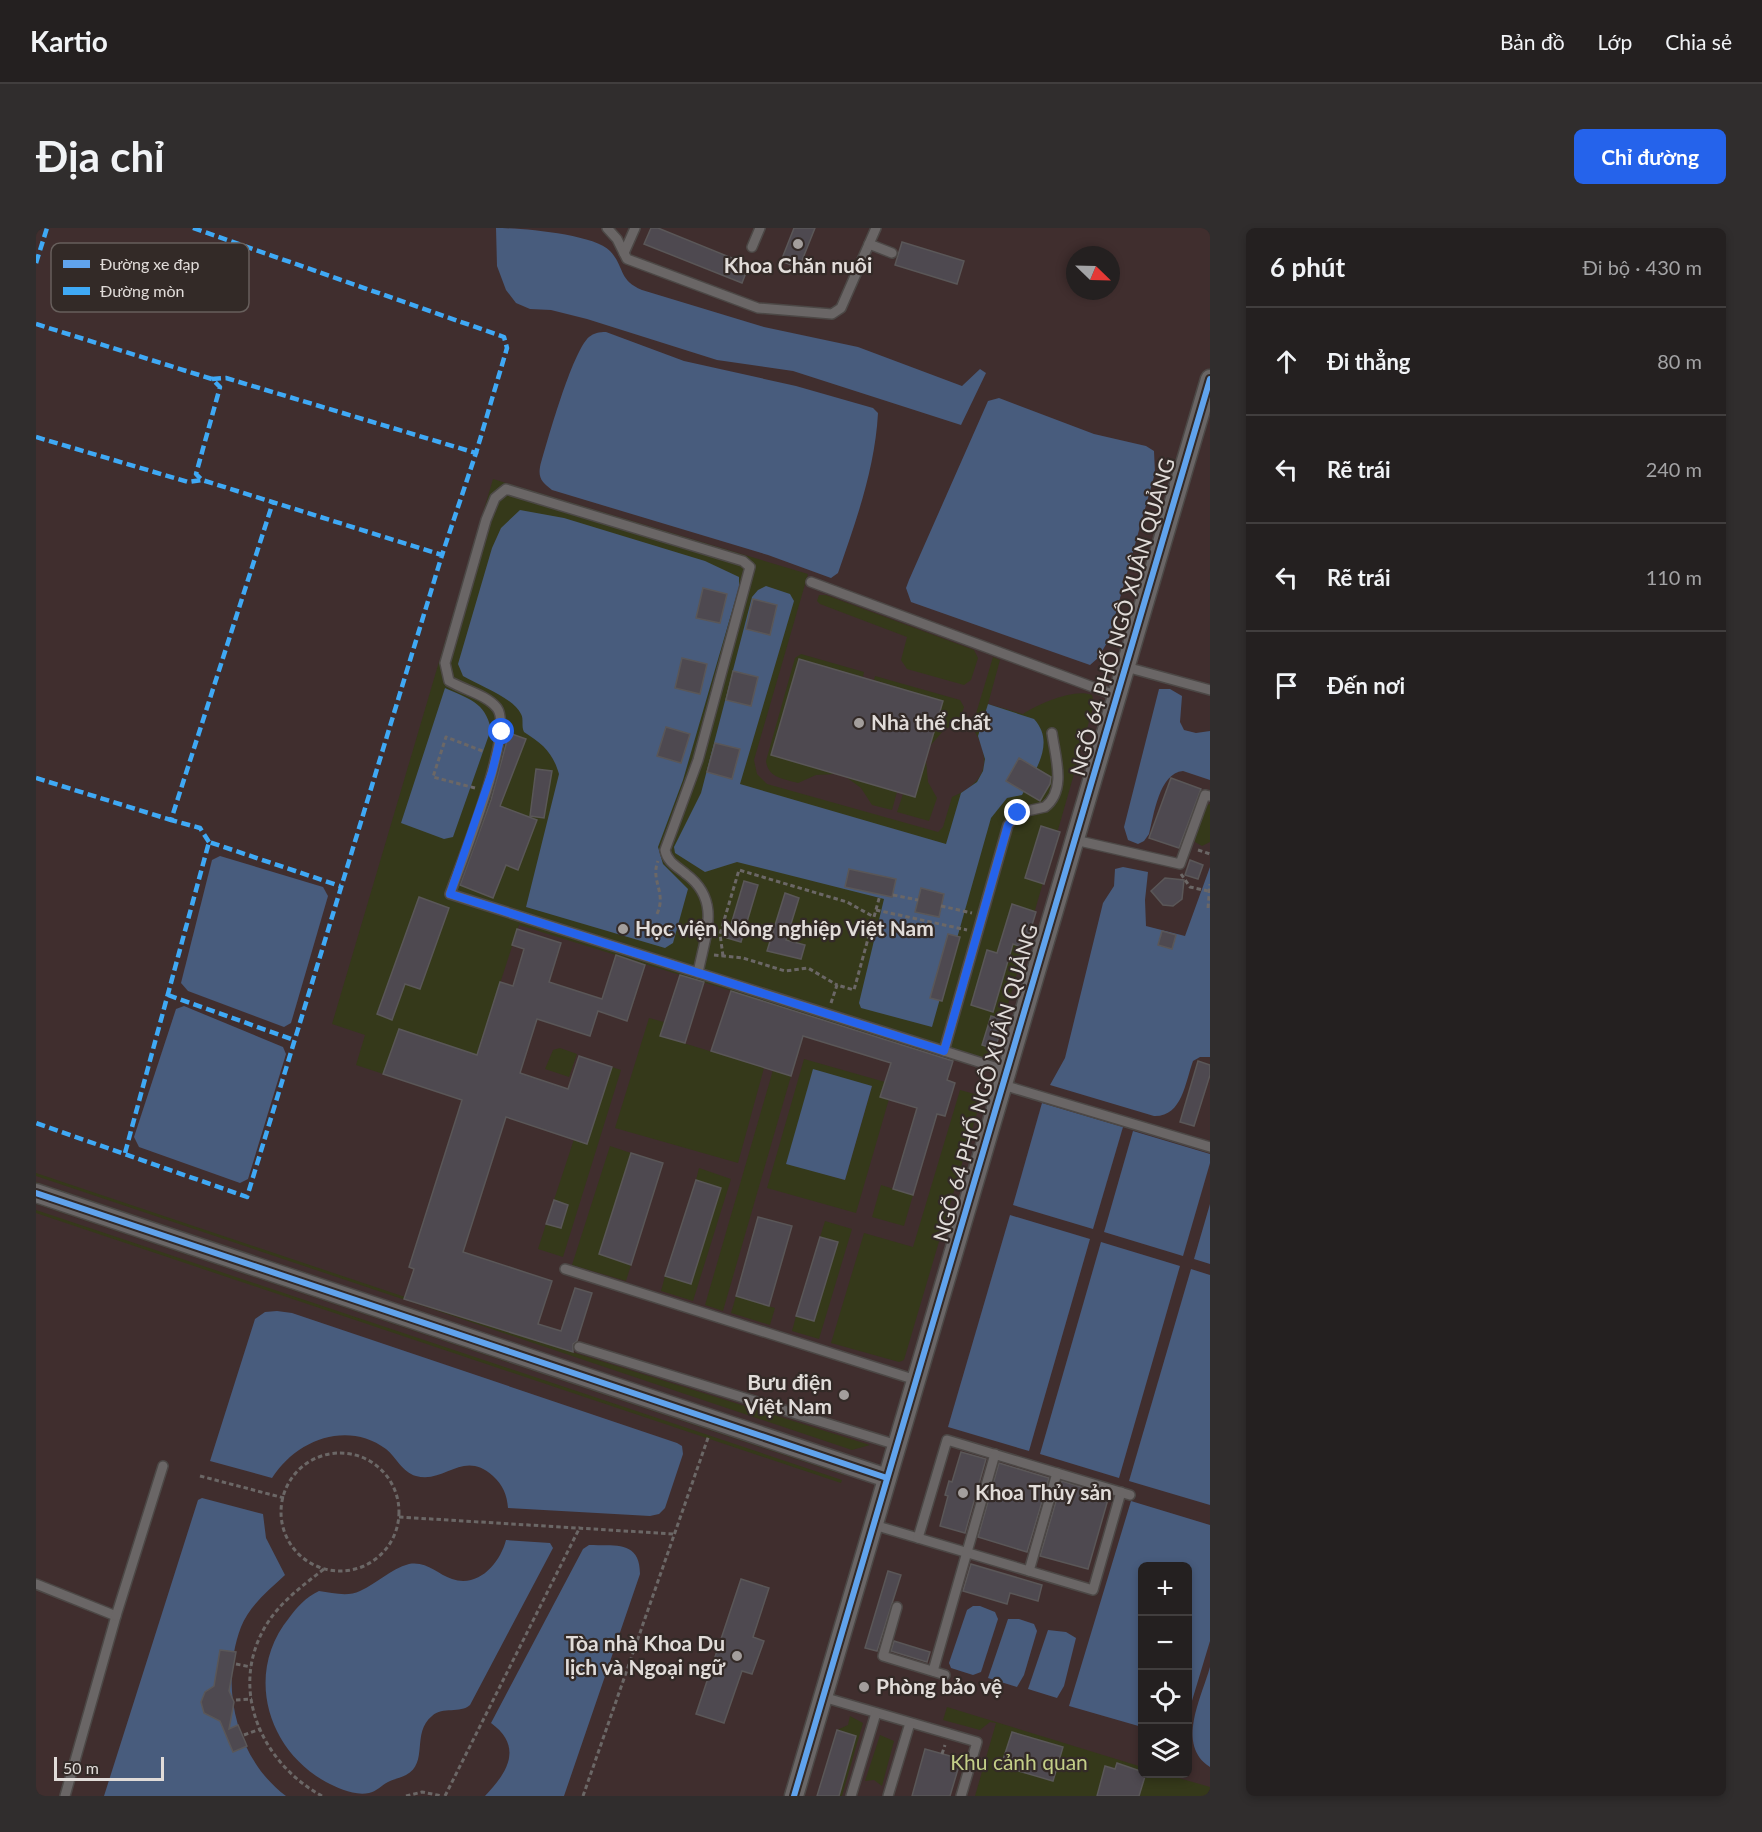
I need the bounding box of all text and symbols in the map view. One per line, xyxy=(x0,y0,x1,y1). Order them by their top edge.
text: Kartio xyxy=(30,24,108,58)
text: Bản đồ xyxy=(1500,29,1565,54)
text: Lớp xyxy=(1598,29,1632,54)
text: Chia sẻ xyxy=(1665,29,1732,54)
button: Chỉ đường xyxy=(1574,129,1726,184)
text: Địa chỉ xyxy=(36,131,165,181)
marker: Khoa Chăn nuôi xyxy=(791,237,805,251)
legend xyxy=(51,243,249,312)
north arrow xyxy=(1066,246,1120,300)
text: 6 phút xyxy=(1270,251,1345,283)
place label: Khoa Chăn nuôi xyxy=(724,252,872,277)
text: Đường xe đạp xyxy=(100,254,199,273)
text: Đi bộ · 430 m xyxy=(1583,255,1702,279)
text: Đường mòn xyxy=(100,281,185,300)
icon: ahead xyxy=(1270,345,1303,378)
text: Đi thẳng xyxy=(1327,348,1410,375)
text: 80 m xyxy=(1657,349,1702,373)
icon: left xyxy=(1270,453,1303,486)
street label: NGÕ 64 PHỐ NGÔ XUÂN QUẢNG xyxy=(1064,455,1179,778)
text: Rẽ trái xyxy=(1327,456,1391,483)
text: 240 m xyxy=(1646,457,1702,481)
icon: left xyxy=(1270,561,1303,594)
text: Rẽ trái xyxy=(1327,564,1391,591)
text: 110 m xyxy=(1646,565,1702,589)
icon: arrive xyxy=(1270,669,1303,702)
text: Đến nơi xyxy=(1327,672,1405,699)
place label: Nhà thể chất xyxy=(871,709,991,734)
marker: Nhà thể chất xyxy=(852,716,866,730)
route start xyxy=(488,718,514,744)
route end xyxy=(1004,799,1030,825)
place label: Học viện Nông nghiệp Việt Nam xyxy=(635,915,934,940)
street label: NGÕ 64 PHỐ NGÔ XUÂN QUẢNG xyxy=(927,921,1042,1244)
marker: Học viện Nông nghiệp Việt Nam xyxy=(616,922,630,936)
place label: Bưu điện Việt Nam xyxy=(743,1369,832,1418)
marker: Bưu điện Việt Nam xyxy=(837,1388,851,1402)
place label: Khoa Thủy sản xyxy=(975,1479,1112,1504)
marker: Khoa Thủy sản xyxy=(956,1486,970,1500)
map controls xyxy=(1138,1562,1192,1778)
button: + xyxy=(1138,1562,1192,1616)
button: − xyxy=(1138,1616,1192,1670)
place label: Tòa nhà Khoa Du lịch và Ngoại ngữ xyxy=(565,1630,726,1679)
marker: Tòa nhà Khoa Du lịch và Ngoại ngữ xyxy=(730,1649,744,1663)
button: locate xyxy=(1138,1670,1192,1724)
place label: Phòng bảo vệ xyxy=(876,1673,1002,1698)
marker: Phòng bảo vệ xyxy=(857,1680,871,1694)
button: layers xyxy=(1138,1724,1192,1778)
park label: Khu cảnh quan xyxy=(950,1749,1088,1774)
scale bar xyxy=(54,1754,164,1782)
text: 50 m xyxy=(63,1758,99,1777)

